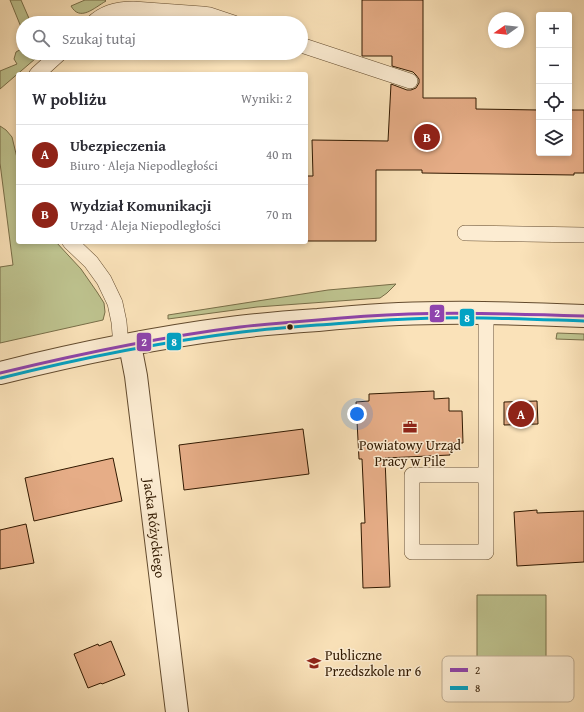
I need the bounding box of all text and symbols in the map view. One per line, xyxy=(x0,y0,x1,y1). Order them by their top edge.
north arrow xyxy=(488,12,524,48)
map controls xyxy=(536,12,572,156)
button: + xyxy=(536,12,572,48)
search box xyxy=(16,16,308,60)
icon: search xyxy=(30,27,52,49)
text: Szukaj tutaj xyxy=(62,28,136,49)
button: − xyxy=(536,48,572,84)
button: locate xyxy=(536,84,572,120)
text: W pobliżu xyxy=(32,86,107,111)
text: Wyniki: 2 xyxy=(241,89,292,108)
button: layers xyxy=(536,120,572,156)
pin: B xyxy=(414,122,440,152)
text: Ubezpieczenia xyxy=(70,135,166,156)
text: A xyxy=(41,145,49,164)
text: 40 m xyxy=(266,145,292,164)
text: Biuro · Aleja Niepodległości xyxy=(70,156,218,175)
text: Wydział Komunikacji xyxy=(70,195,211,216)
text: B xyxy=(41,205,49,224)
text: 70 m xyxy=(266,205,292,224)
text: Urząd · Aleja Niepodległości xyxy=(70,216,221,235)
line badge: 2 xyxy=(429,304,445,323)
text: 2 xyxy=(434,305,440,321)
line badge: 8 xyxy=(459,308,475,327)
text: 8 xyxy=(464,310,470,326)
unlabelled marker xyxy=(285,322,295,332)
line badge: 2 xyxy=(136,332,152,352)
line badge: 8 xyxy=(166,332,182,351)
text: 2 xyxy=(141,334,147,350)
text: 8 xyxy=(171,334,177,350)
pin: A xyxy=(508,399,534,429)
your location xyxy=(347,404,367,424)
office icon: Powiatowy Urząd Pracy w Pile xyxy=(402,419,418,435)
place label: Powiatowy Urząd Pracy w Pile xyxy=(359,435,462,471)
street label: Jacka Różyckiego xyxy=(138,475,171,579)
place label: Publiczne Przedszkole nr 6 xyxy=(325,645,421,681)
school or university icon: Publiczne Przedszkole nr 6 xyxy=(306,655,322,671)
legend xyxy=(442,656,574,702)
text: 2 xyxy=(475,662,480,678)
text: 8 xyxy=(475,680,480,696)

